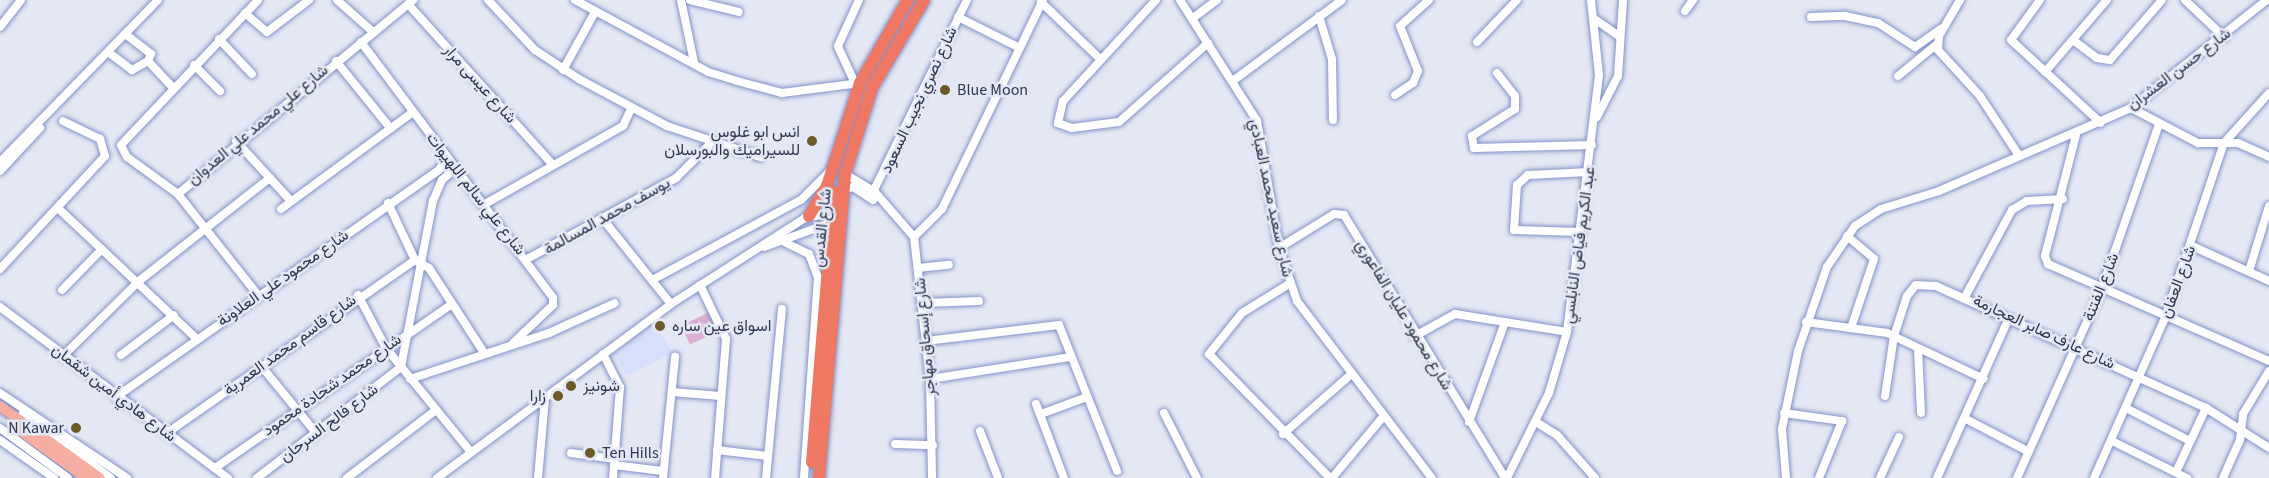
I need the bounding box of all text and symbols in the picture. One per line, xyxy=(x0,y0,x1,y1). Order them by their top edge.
street label: شارع نصري نجيب السعود xyxy=(877,24,961,176)
street label: شارع حسن العشران xyxy=(2123,24,2235,114)
street label: شارع عيسى مرار xyxy=(440,41,520,127)
street label: شارع علي محمد علي العدوان xyxy=(184,61,332,189)
place label: Blue Moon xyxy=(957,80,1028,100)
marker: Blue Moon xyxy=(938,83,952,97)
street label: شارع سعيد محمد العبادي xyxy=(1245,117,1297,279)
place label: انس ابو غلوس للسيراميك والبورسلان xyxy=(664,122,800,160)
street label: شارع علي سالم اللهيوات xyxy=(422,129,530,259)
marker: انس ابو غلوس للسيراميك والبورسلان xyxy=(805,134,819,148)
street label: عبد الكريم فياض النابلسي xyxy=(1558,165,1600,325)
street label: يوسف محمد المسالمة xyxy=(541,173,673,259)
street label: شارع القدس xyxy=(808,188,836,268)
street label: شارع محمود علي العلاونة xyxy=(214,225,352,331)
street label: شارع محمود عليان الفاعوري xyxy=(1351,236,1457,394)
street label: شارع العفان xyxy=(2156,243,2200,321)
street label: شارع الفتنة xyxy=(2079,250,2123,324)
street label: شارع إسحاق مهاجر xyxy=(910,277,940,397)
street label: شارع قاسم محمد العمرية xyxy=(220,290,360,400)
street label: شارع عارف صابر العجارمة xyxy=(1970,291,2118,373)
place label: اسواق عين ساره xyxy=(672,316,771,336)
marker: اسواق عين ساره xyxy=(653,319,667,333)
street label: شارع محمد شحادة محمود xyxy=(259,330,405,440)
street label: شارع هادي أمين شقمان xyxy=(48,340,180,446)
place label: شونيز xyxy=(583,376,620,396)
marker: شونيز xyxy=(564,379,578,393)
street label: شارع فالح السرحان xyxy=(276,380,382,466)
place label: زارا xyxy=(530,386,546,406)
marker: زارا xyxy=(551,389,565,403)
place label: N Kawar xyxy=(8,418,64,438)
marker: N Kawar xyxy=(69,421,83,435)
place label: Ten Hills xyxy=(602,443,659,463)
marker: Ten Hills xyxy=(583,446,597,460)

